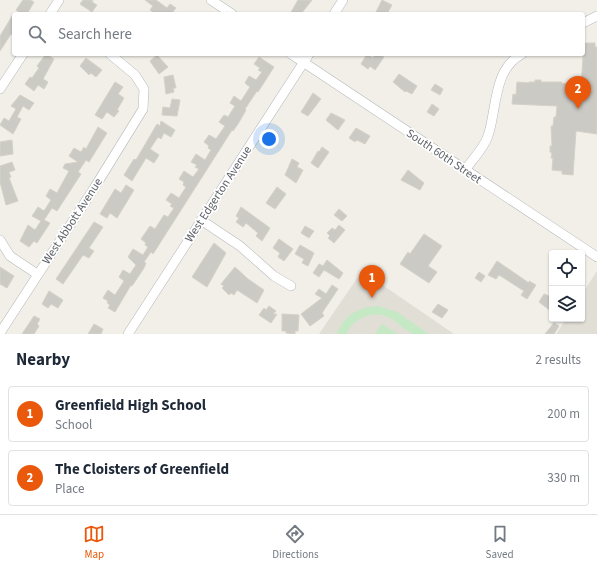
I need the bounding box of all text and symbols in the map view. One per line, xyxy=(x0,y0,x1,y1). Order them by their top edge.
search box xyxy=(12,12,585,56)
icon: search xyxy=(26,23,48,45)
text: Search here xyxy=(58,24,132,45)
pin: 2 xyxy=(565,76,591,109)
street label: South 60th Street xyxy=(403,125,485,188)
your location xyxy=(259,129,279,149)
street label: West Edgerton Avenue xyxy=(181,143,256,246)
street label: West Abbott Avenue xyxy=(38,175,107,268)
map controls xyxy=(549,250,585,322)
button: locate xyxy=(549,250,585,286)
pin: 1 xyxy=(359,265,385,298)
button: layers xyxy=(549,286,585,322)
text: Nearby xyxy=(16,348,70,372)
text: 2 results xyxy=(536,351,581,369)
text: Greenfield High School xyxy=(55,395,206,416)
text: 1 xyxy=(27,405,33,423)
text: 200 m xyxy=(547,405,580,423)
text: School xyxy=(55,416,92,434)
text: The Cloisters of Greenfield xyxy=(55,459,229,480)
text: 2 xyxy=(27,469,33,487)
text: 330 m xyxy=(547,469,580,487)
text: Place xyxy=(55,480,84,498)
tab: Map xyxy=(83,523,105,562)
tab: Directions xyxy=(272,523,319,562)
tab: Saved xyxy=(486,523,514,562)

